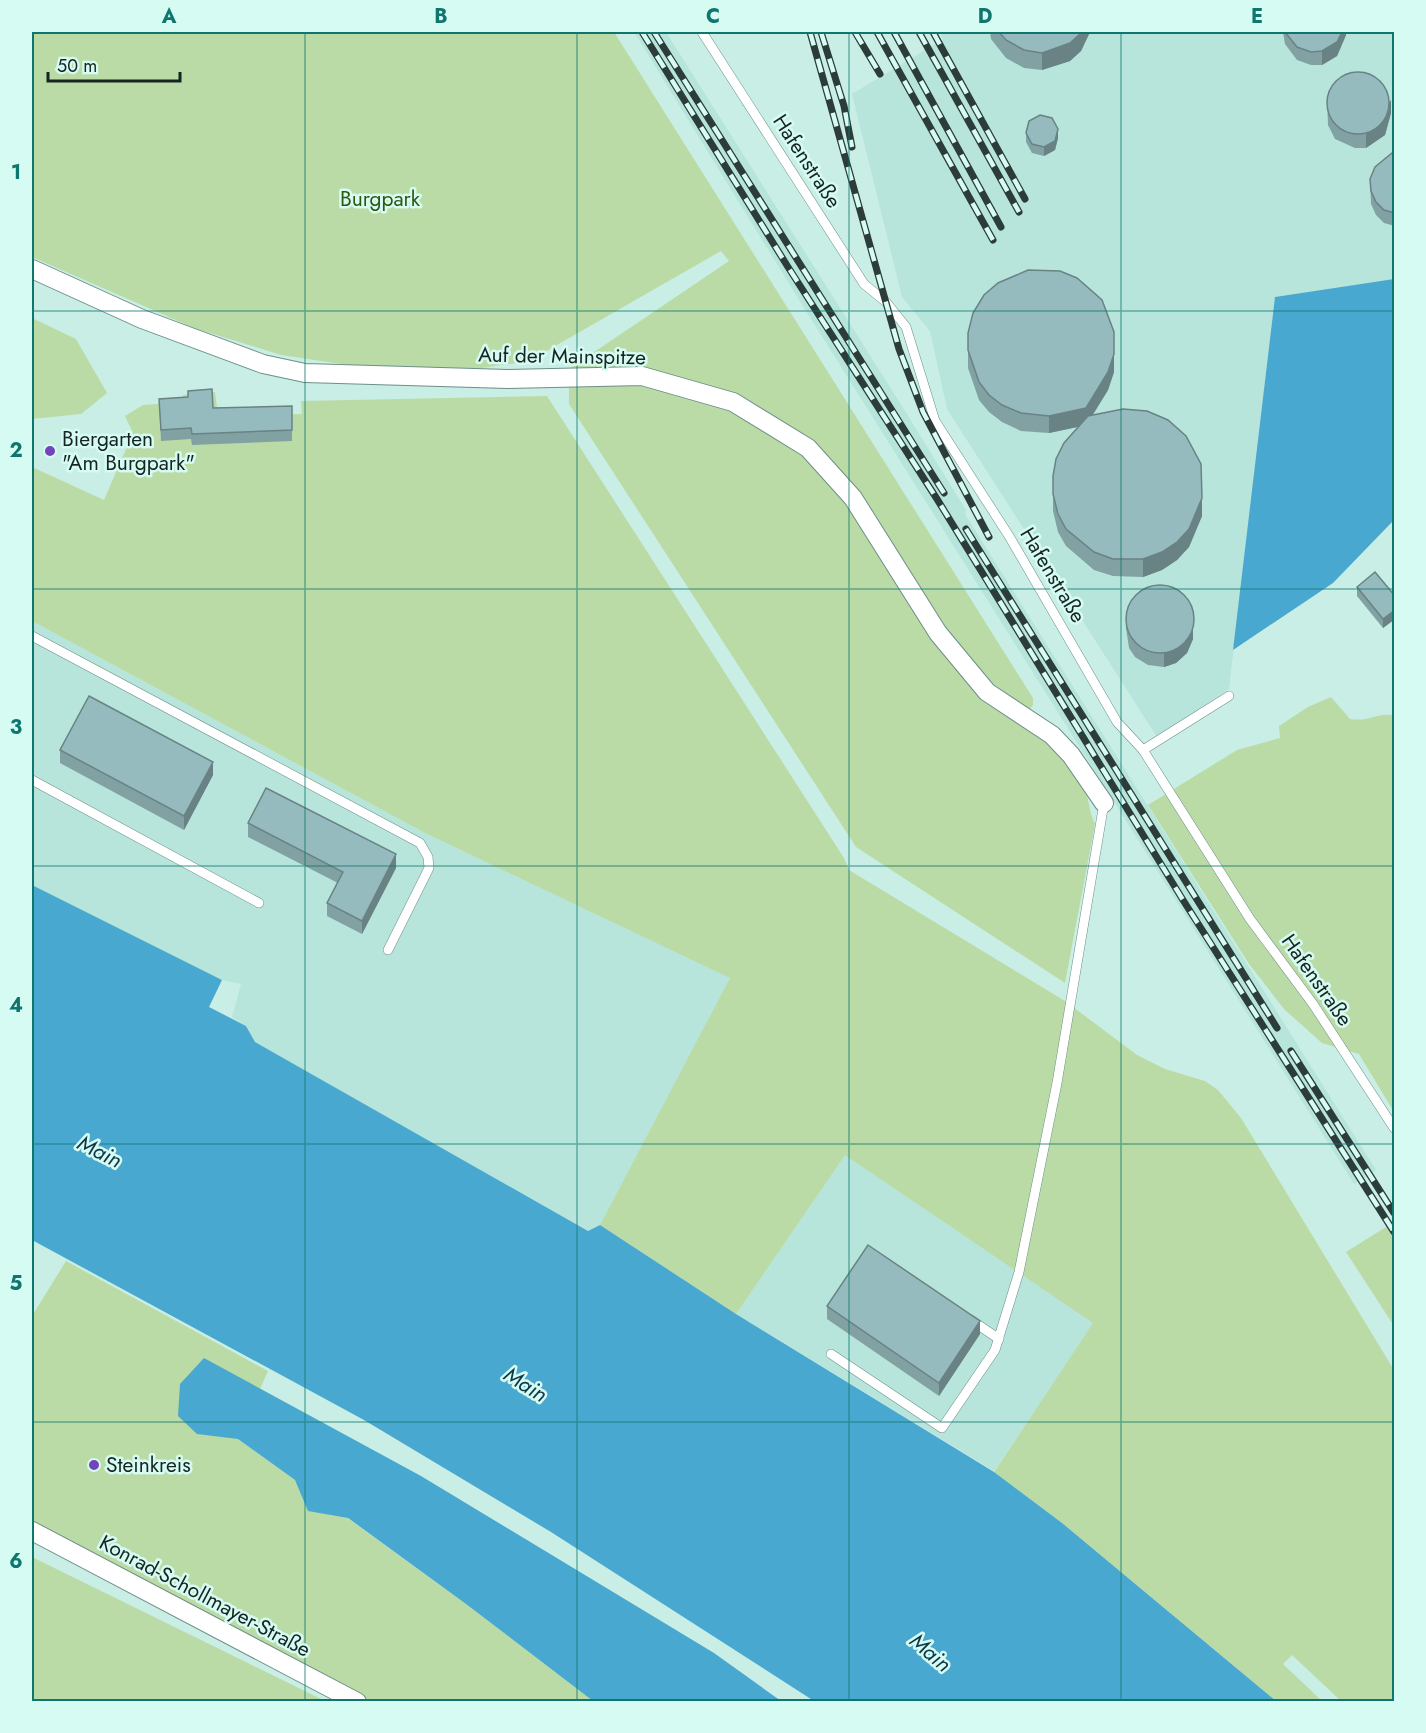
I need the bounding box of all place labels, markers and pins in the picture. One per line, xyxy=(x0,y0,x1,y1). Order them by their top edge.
place label: Biergarten "Am Burgpark" xyxy=(62,424,195,478)
marker: Biergarten "Am Burgpark" xyxy=(43,444,57,458)
place label: Steinkreis xyxy=(106,1450,191,1480)
marker: Steinkreis xyxy=(87,1458,101,1472)

